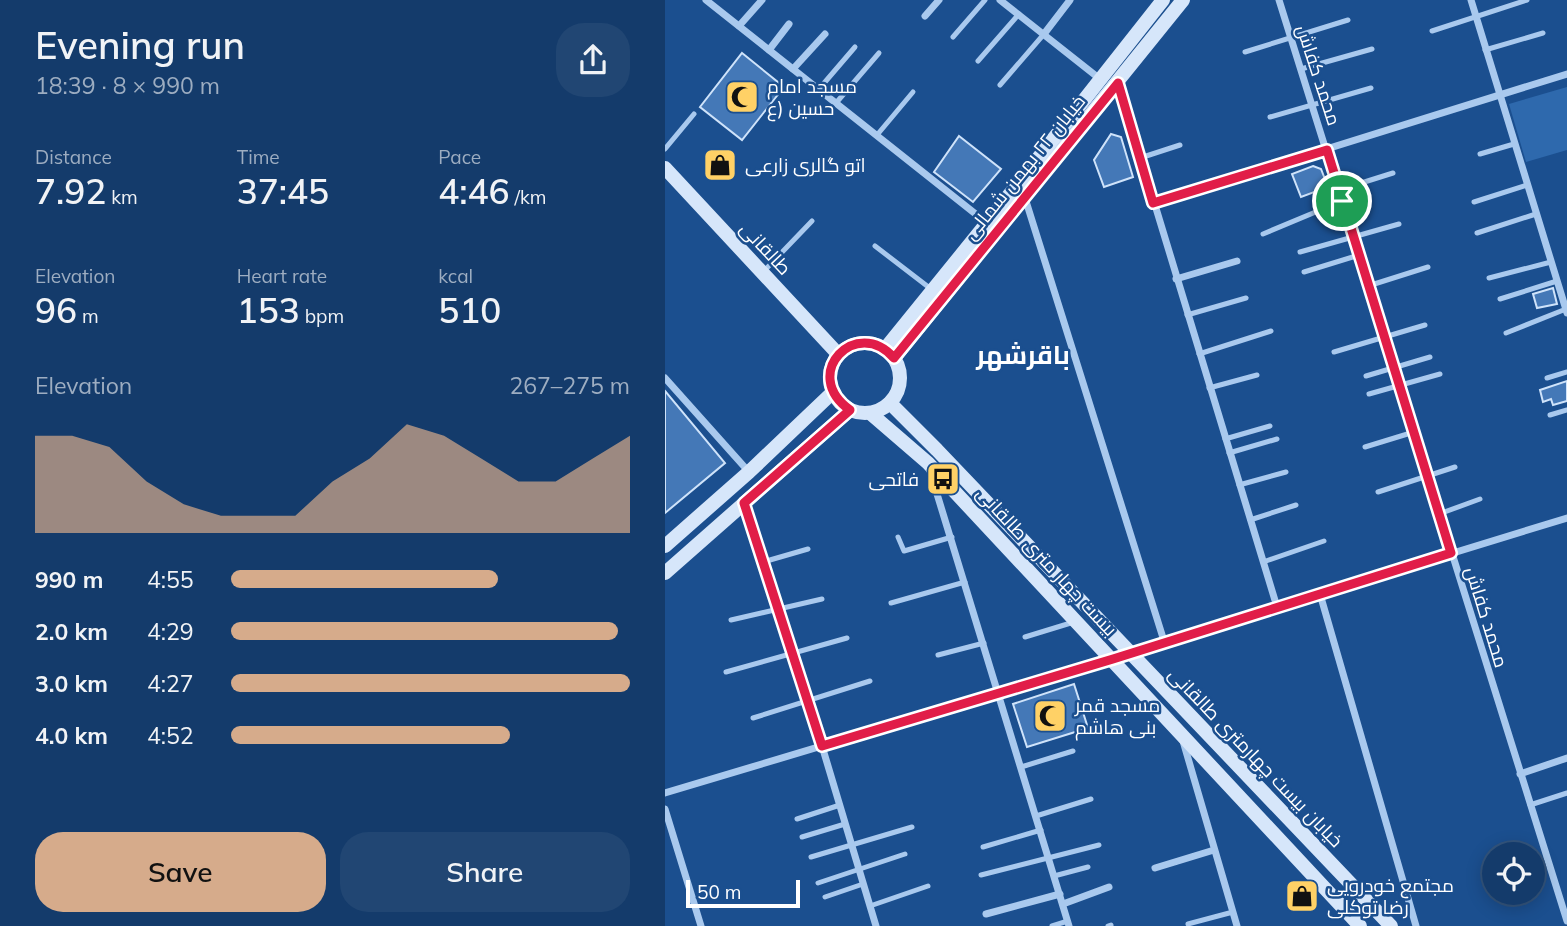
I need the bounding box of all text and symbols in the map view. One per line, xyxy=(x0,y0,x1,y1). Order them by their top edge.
text: Evening run xyxy=(35,21,245,69)
street label: محمد کفاش xyxy=(1291,22,1347,128)
button: share xyxy=(556,23,630,97)
text: 18:39 · 8 × 990 m xyxy=(35,71,220,100)
place label: مسجد امام حسین (ع xyxy=(767,74,857,122)
mosque icon: مسجد امام حسین (ع xyxy=(723,78,761,116)
street label: خیابان ۲۲ بهمن شمالی xyxy=(958,90,1090,244)
text: Distance xyxy=(35,145,112,169)
text: Time xyxy=(237,145,280,169)
text: Pace xyxy=(438,145,481,169)
shop icon: اتو گالری زارعی xyxy=(701,146,739,184)
place label: اتو گالری زارعی xyxy=(745,153,866,177)
text: 7.92 xyxy=(35,169,106,213)
text: 37:45 xyxy=(237,169,329,213)
text: 4:46 xyxy=(438,169,510,213)
pin xyxy=(1312,171,1372,231)
icon: arrive xyxy=(1323,182,1361,220)
text: km xyxy=(106,185,138,209)
text: /km xyxy=(510,185,546,209)
street label: طالقانی xyxy=(735,216,797,280)
text: Elevation xyxy=(35,264,115,288)
text: Heart rate xyxy=(237,264,327,288)
text: kcal xyxy=(438,264,473,288)
text: 96 xyxy=(35,288,77,332)
text: 153 xyxy=(237,288,300,332)
text: 510 xyxy=(438,288,501,332)
text: m xyxy=(77,304,99,328)
text: bpm xyxy=(300,304,344,328)
district label: باقرشهر xyxy=(975,338,1070,371)
text: Elevation xyxy=(35,371,132,400)
text: 267–275 m xyxy=(509,371,630,400)
bus stop icon: فاتحی xyxy=(924,460,962,498)
place label: فاتحی xyxy=(869,467,919,491)
street label: بیست چهار متری طالقانی xyxy=(971,481,1123,642)
street label: محمد کفاش xyxy=(1460,564,1514,670)
text: 990 m xyxy=(35,565,103,594)
text: 4:55 xyxy=(147,565,194,594)
text: 2.0 km xyxy=(35,617,108,646)
text: 4:29 xyxy=(147,617,194,646)
street label: خیابان بیست چهارمتری طالقانی xyxy=(1163,662,1348,853)
text: 3.0 km xyxy=(35,669,108,698)
text: 4:27 xyxy=(147,669,194,698)
place label: مسجد قمر بنی هاشم xyxy=(1074,693,1160,741)
mosque icon: مسجد قمر بنی هاشم xyxy=(1031,697,1069,735)
text: 4.0 km xyxy=(35,721,108,750)
text: 4:52 xyxy=(147,721,194,750)
button: Save xyxy=(35,832,326,912)
button: Share xyxy=(340,832,630,912)
map controls xyxy=(1482,842,1545,905)
button: locate xyxy=(1482,842,1545,905)
place label: مجتمع خودرویی رضا توکلی xyxy=(1327,873,1454,919)
scale bar xyxy=(686,877,800,909)
shop icon: مجتمع خودرویی رضا توکلی xyxy=(1283,877,1321,915)
text: 50 m xyxy=(697,880,741,904)

